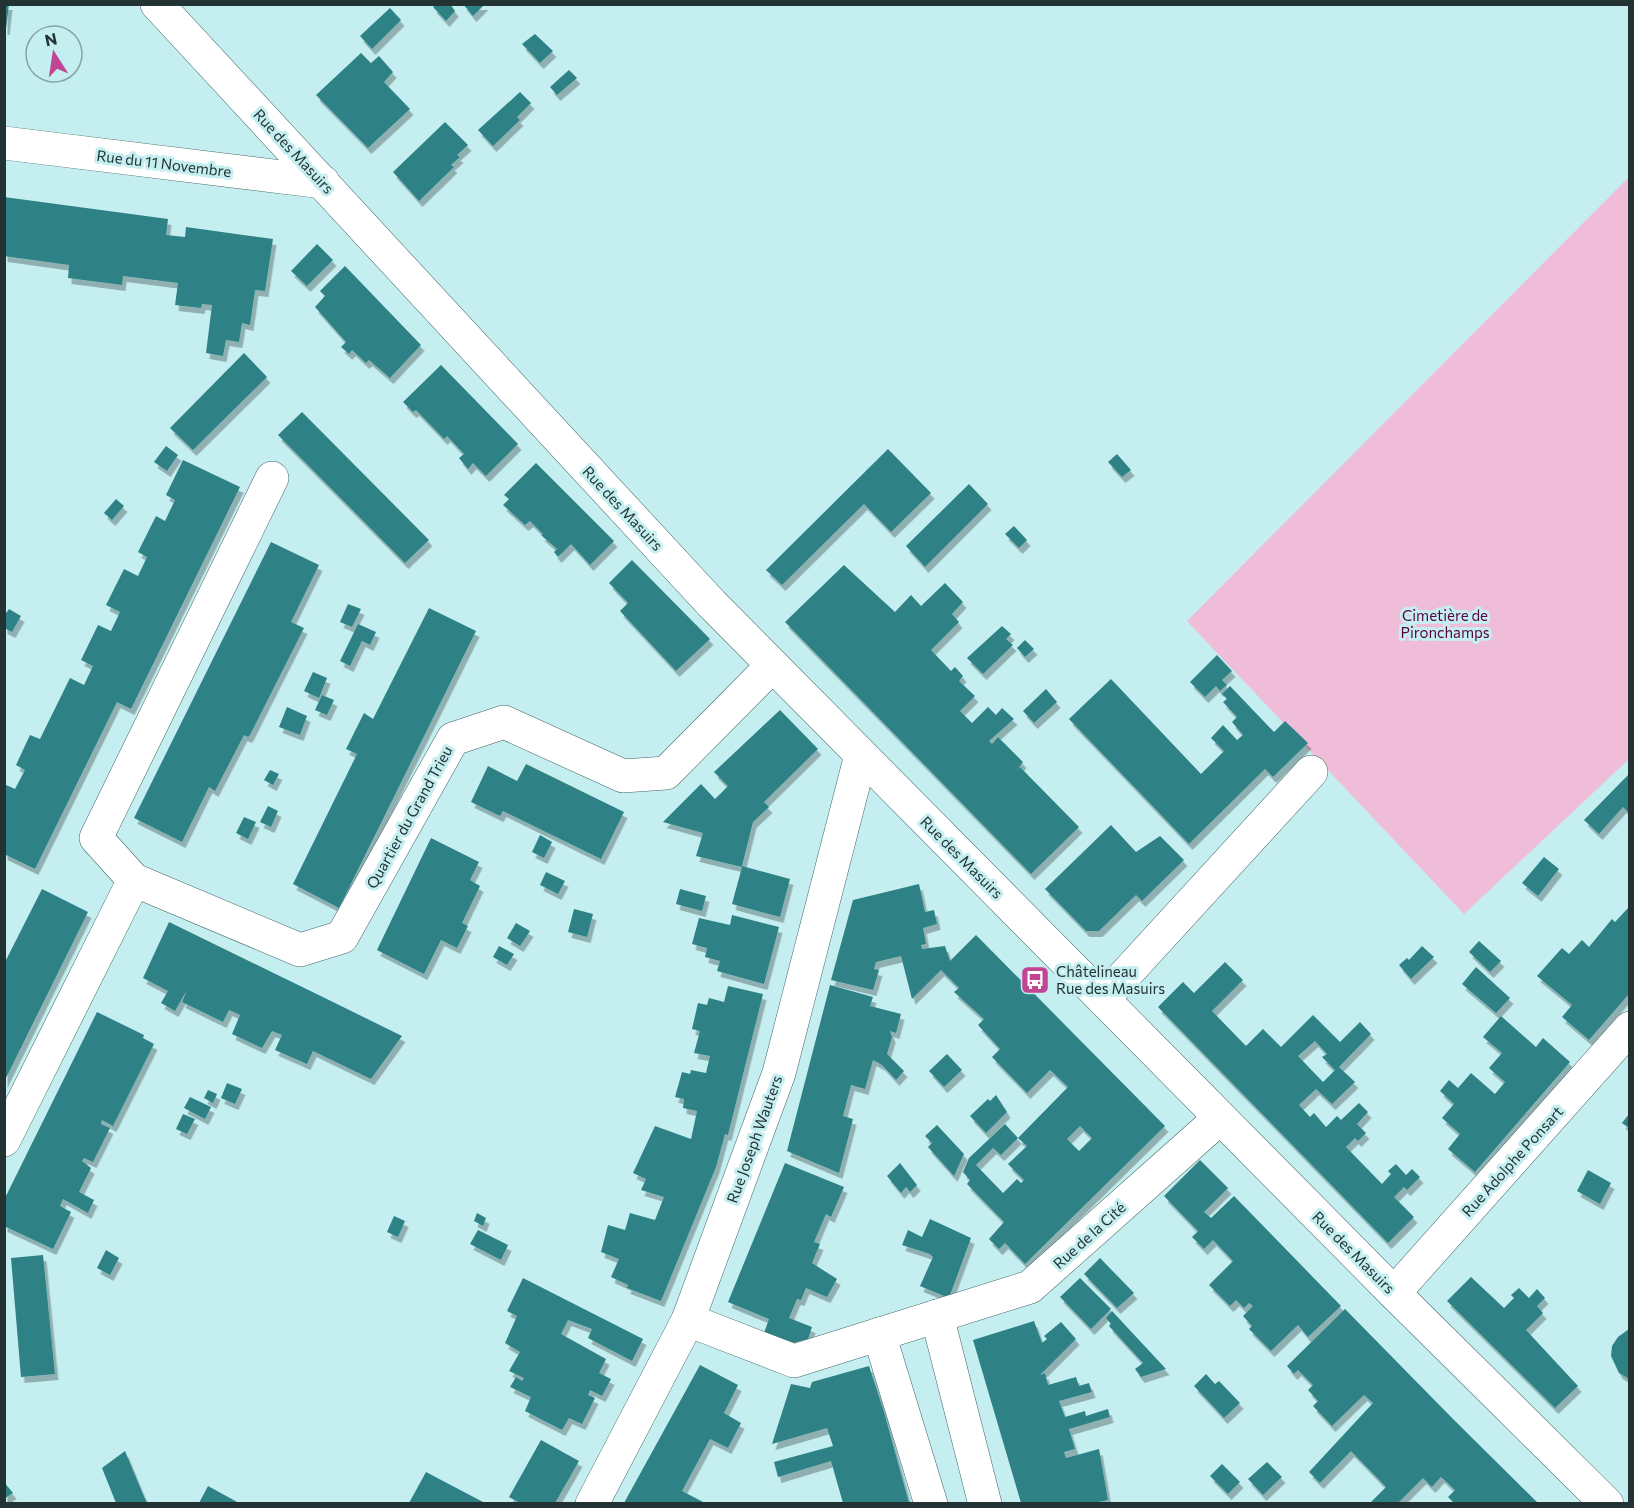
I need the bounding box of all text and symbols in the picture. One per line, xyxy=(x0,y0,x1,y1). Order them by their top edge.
north arrow xyxy=(24,24,84,84)
text: N xyxy=(43,28,59,49)
street label: Rue des Masuirs xyxy=(250,105,338,197)
street label: Rue du 11 Novembre xyxy=(96,146,233,180)
street label: Rue des Masuirs xyxy=(579,462,667,554)
park label: Cimetière de Pironchamps xyxy=(1400,606,1490,641)
street label: Quartier du Grand Trieu xyxy=(362,742,456,892)
street label: Rue des Masuirs xyxy=(917,812,1007,902)
place label: Châtelineau Rue des Masuirs xyxy=(1056,962,1165,997)
bus stop icon: Châtelineau Rue des Masuirs xyxy=(1019,964,1051,996)
street label: Rue Joseph Wauters xyxy=(723,1073,786,1205)
street label: Rue Adolphe Ponsart xyxy=(1458,1102,1566,1220)
street label: Rue de la Cité xyxy=(1049,1198,1129,1272)
street label: Rue des Masuirs xyxy=(1309,1207,1399,1297)

